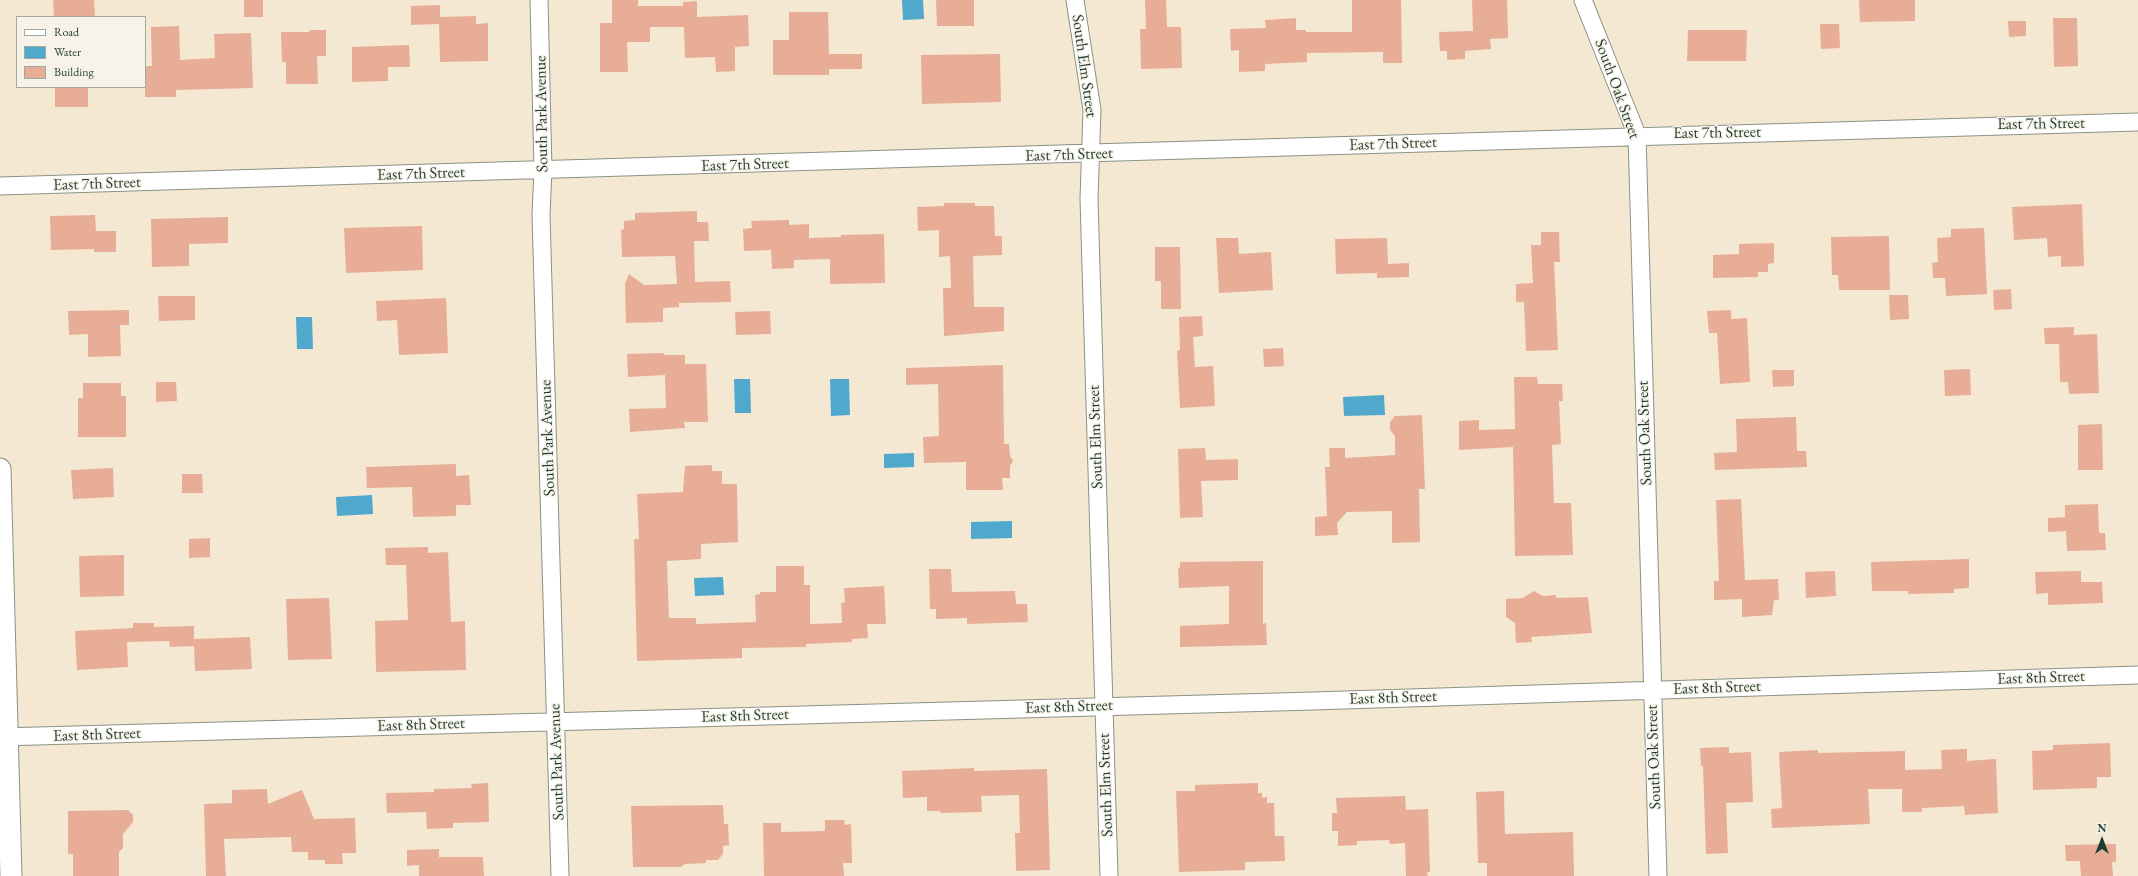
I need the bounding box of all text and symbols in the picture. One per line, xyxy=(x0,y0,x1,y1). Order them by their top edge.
street label: South Elm Street xyxy=(1067,13,1101,119)
legend xyxy=(16,16,146,88)
text: Road xyxy=(54,24,79,40)
street label: South Oak Street xyxy=(1590,37,1644,141)
text: Water xyxy=(54,44,81,60)
street label: South Park Avenue xyxy=(531,56,553,172)
text: Building xyxy=(54,64,94,80)
street label: East 7th Street xyxy=(1997,114,2085,134)
street label: East 7th Street xyxy=(1673,123,1761,143)
street label: East 7th Street xyxy=(1349,133,1437,155)
street label: East 7th Street xyxy=(1025,144,1113,166)
street label: East 7th Street xyxy=(701,154,789,176)
street label: East 7th Street xyxy=(377,163,465,185)
street label: East 7th Street xyxy=(53,173,141,195)
street label: South Park Avenue xyxy=(536,379,560,497)
street label: South Oak Street xyxy=(1634,380,1656,486)
street label: South Elm Street xyxy=(1085,385,1107,489)
street label: East 8th Street xyxy=(1997,667,2085,689)
street label: East 8th Street xyxy=(1673,677,1761,699)
street label: East 8th Street xyxy=(1349,687,1437,709)
street label: East 8th Street xyxy=(1025,696,1113,718)
street label: South Park Avenue xyxy=(545,703,569,821)
street label: South Oak Street xyxy=(1643,704,1665,810)
street label: East 8th Street xyxy=(701,705,789,727)
street label: East 8th Street xyxy=(377,714,465,736)
street label: East 8th Street xyxy=(53,724,141,746)
street label: South Elm Street xyxy=(1095,733,1117,837)
north arrow xyxy=(2082,820,2122,860)
text: N xyxy=(2098,821,2106,835)

